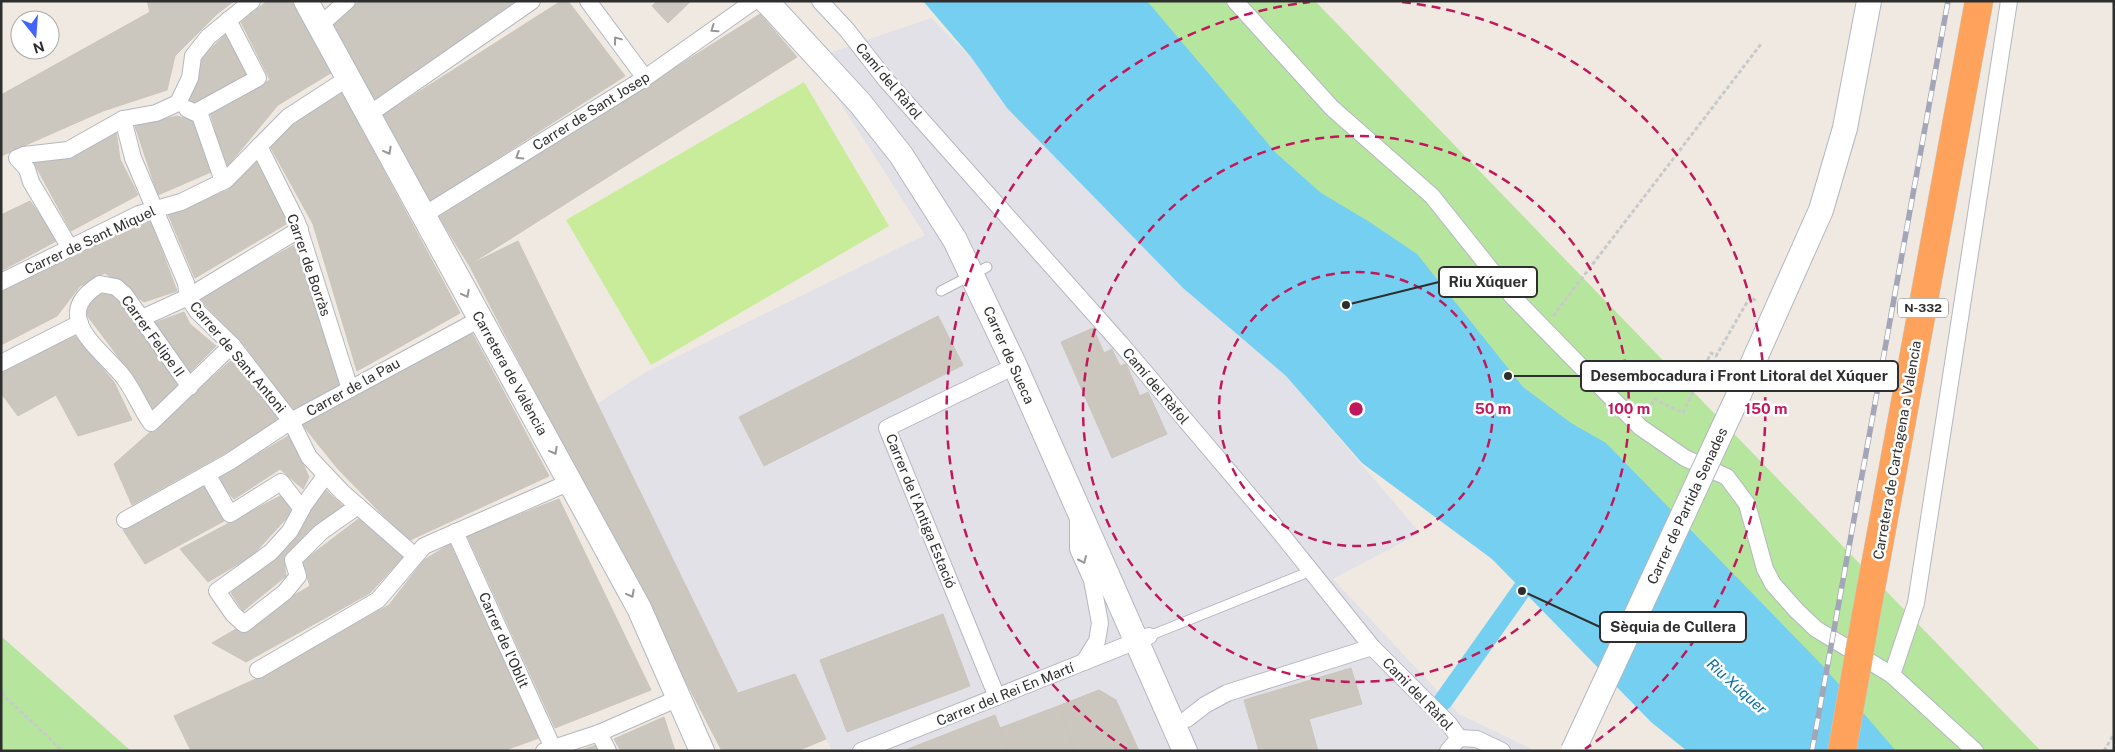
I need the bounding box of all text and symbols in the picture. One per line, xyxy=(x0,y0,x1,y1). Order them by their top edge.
north arrow xyxy=(10,10,60,60)
one-way arrow xyxy=(710,23,720,32)
one-way arrow xyxy=(614,37,622,46)
text: N xyxy=(31,38,46,57)
street label: Camí del Ràfol xyxy=(853,40,925,122)
street label: Carrer de Sant Josep xyxy=(530,69,652,153)
one-way arrow xyxy=(382,146,392,155)
one-way arrow xyxy=(516,150,525,159)
street label: Carrer de Sant Miquel xyxy=(22,203,158,277)
street label: Carrer de Borràs xyxy=(284,212,334,318)
callout: Riu Xúquer xyxy=(1439,267,1537,297)
text: Riu Xúquer xyxy=(1449,273,1527,290)
one-way arrow xyxy=(460,288,470,297)
street label: Carrer Felipe II xyxy=(118,292,188,380)
street label: Carrer de Sant Antoni xyxy=(187,298,289,416)
road number: N-332 xyxy=(1898,298,1948,318)
street label: Carrer de Sueca xyxy=(980,304,1038,406)
street label: Carretera de València xyxy=(469,308,551,438)
street label: Carretera de Cartagena a Valencia xyxy=(1870,339,1924,561)
street label: Camí del Ràfol xyxy=(1120,345,1192,427)
street label: Carrer de la Pau xyxy=(304,355,402,419)
callout: Desembocadura i Front Litoral del Xúquer xyxy=(1581,361,1898,391)
text: Desembocadura i Front Litoral del Xúquer xyxy=(1590,367,1888,384)
centre of rings xyxy=(1347,400,1365,418)
text: 50 m xyxy=(1475,400,1511,417)
text: 100 m xyxy=(1608,400,1650,417)
text: 150 m xyxy=(1744,400,1788,417)
street label: Carrer de Partida Senades xyxy=(1644,425,1730,587)
street label: Carrer de l'Antiga Estació xyxy=(883,431,959,591)
one-way arrow xyxy=(547,446,557,455)
one-way arrow xyxy=(1077,555,1087,564)
one-way arrow xyxy=(625,589,635,598)
street label: Carrer de l'Oblit xyxy=(476,590,532,690)
callout: Sèquia de Cullera xyxy=(1600,612,1746,642)
text: Sèquia de Cullera xyxy=(1610,618,1736,635)
street label: Camí del Ràfol xyxy=(1379,654,1457,734)
water label: Riu Xúquer xyxy=(1704,655,1771,717)
street label: Carrer del Rei En Martí xyxy=(934,659,1077,729)

